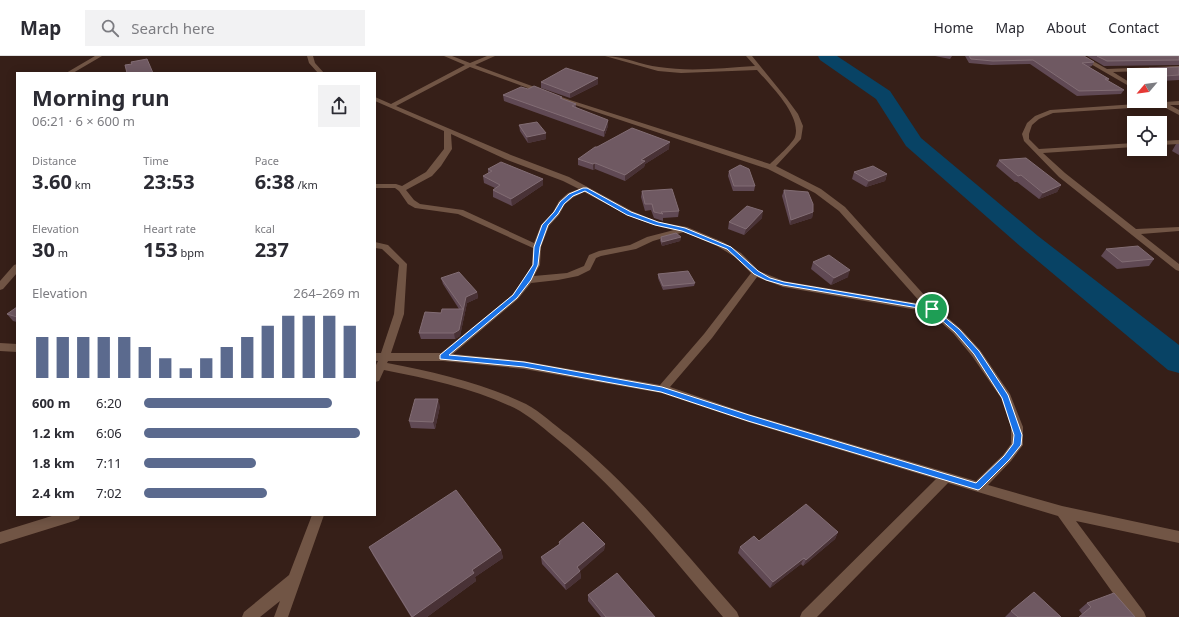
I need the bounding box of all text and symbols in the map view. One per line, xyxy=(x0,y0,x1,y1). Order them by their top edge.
search box xyxy=(85,10,365,46)
text: Map xyxy=(20,15,61,41)
icon: search xyxy=(99,17,121,39)
text: Search here xyxy=(131,18,215,38)
text: Home xyxy=(934,18,973,37)
text: Map xyxy=(995,18,1025,37)
text: About xyxy=(1047,18,1086,37)
text: Contact xyxy=(1108,18,1159,37)
north arrow xyxy=(1127,68,1167,108)
map controls xyxy=(1127,68,1167,156)
text: Morning run xyxy=(32,82,170,112)
button: share xyxy=(318,85,360,127)
text: 06:21 · 6 × 600 m xyxy=(32,112,135,130)
button: locate xyxy=(1127,116,1167,156)
text: Distance xyxy=(32,153,77,168)
text: Time xyxy=(143,153,169,168)
text: Pace xyxy=(255,153,279,168)
text: 3.60 xyxy=(32,168,72,195)
text: 23:53 xyxy=(143,168,195,195)
text: 6:38 xyxy=(255,168,295,195)
text: km xyxy=(72,177,91,192)
text: /km xyxy=(295,177,318,192)
text: Elevation xyxy=(32,221,79,236)
text: Heart rate xyxy=(143,221,196,236)
text: kcal xyxy=(255,221,275,236)
text: 30 xyxy=(32,236,55,263)
text: 153 xyxy=(143,236,178,263)
text: 237 xyxy=(255,236,289,263)
text: m xyxy=(55,245,68,260)
text: bpm xyxy=(178,245,204,260)
text: Elevation xyxy=(32,284,88,302)
text: 264–269 m xyxy=(293,284,360,302)
pin xyxy=(915,292,949,326)
icon: arrive xyxy=(921,298,943,320)
text: 600 m xyxy=(32,394,70,412)
text: 6:20 xyxy=(96,394,122,412)
text: 1.2 km xyxy=(32,424,75,442)
text: 6:06 xyxy=(96,424,122,442)
text: 1.8 km xyxy=(32,454,75,472)
text: 7:11 xyxy=(96,454,122,472)
text: 2.4 km xyxy=(32,484,75,502)
text: 7:02 xyxy=(96,484,122,502)

